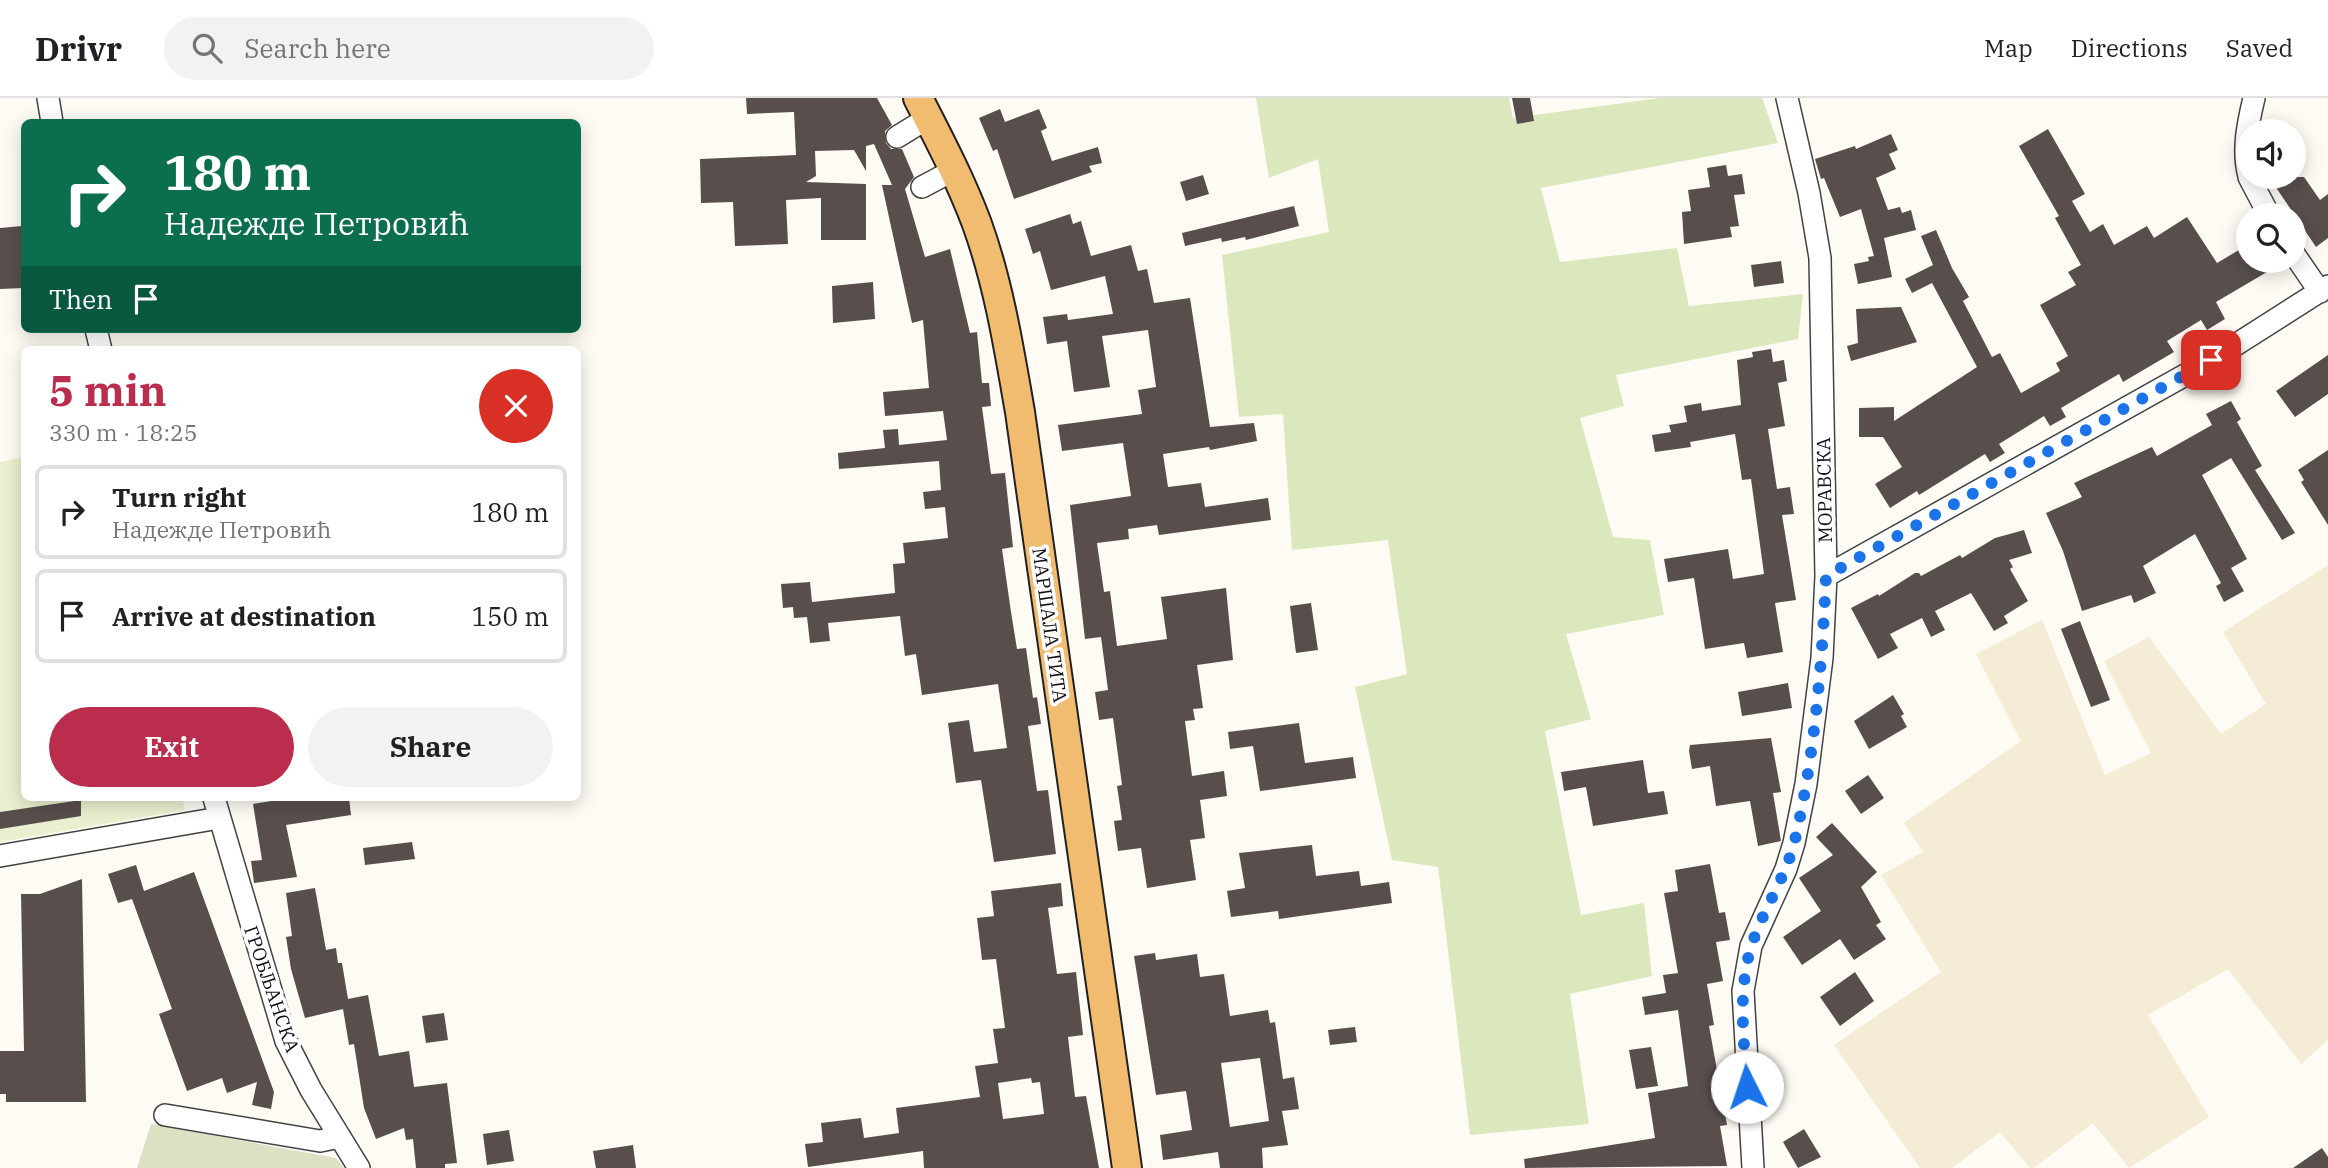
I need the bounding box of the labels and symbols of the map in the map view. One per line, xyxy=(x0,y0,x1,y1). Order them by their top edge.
pin xyxy=(2181,330,2241,390)
street label: МОРАВСКА xyxy=(1811,437,1837,543)
street label: МАРШАЛА ТИТА xyxy=(1027,546,1073,704)
street label: ГРОБЉАНСКА xyxy=(239,923,305,1055)
position arrow xyxy=(1710,1050,1784,1124)

